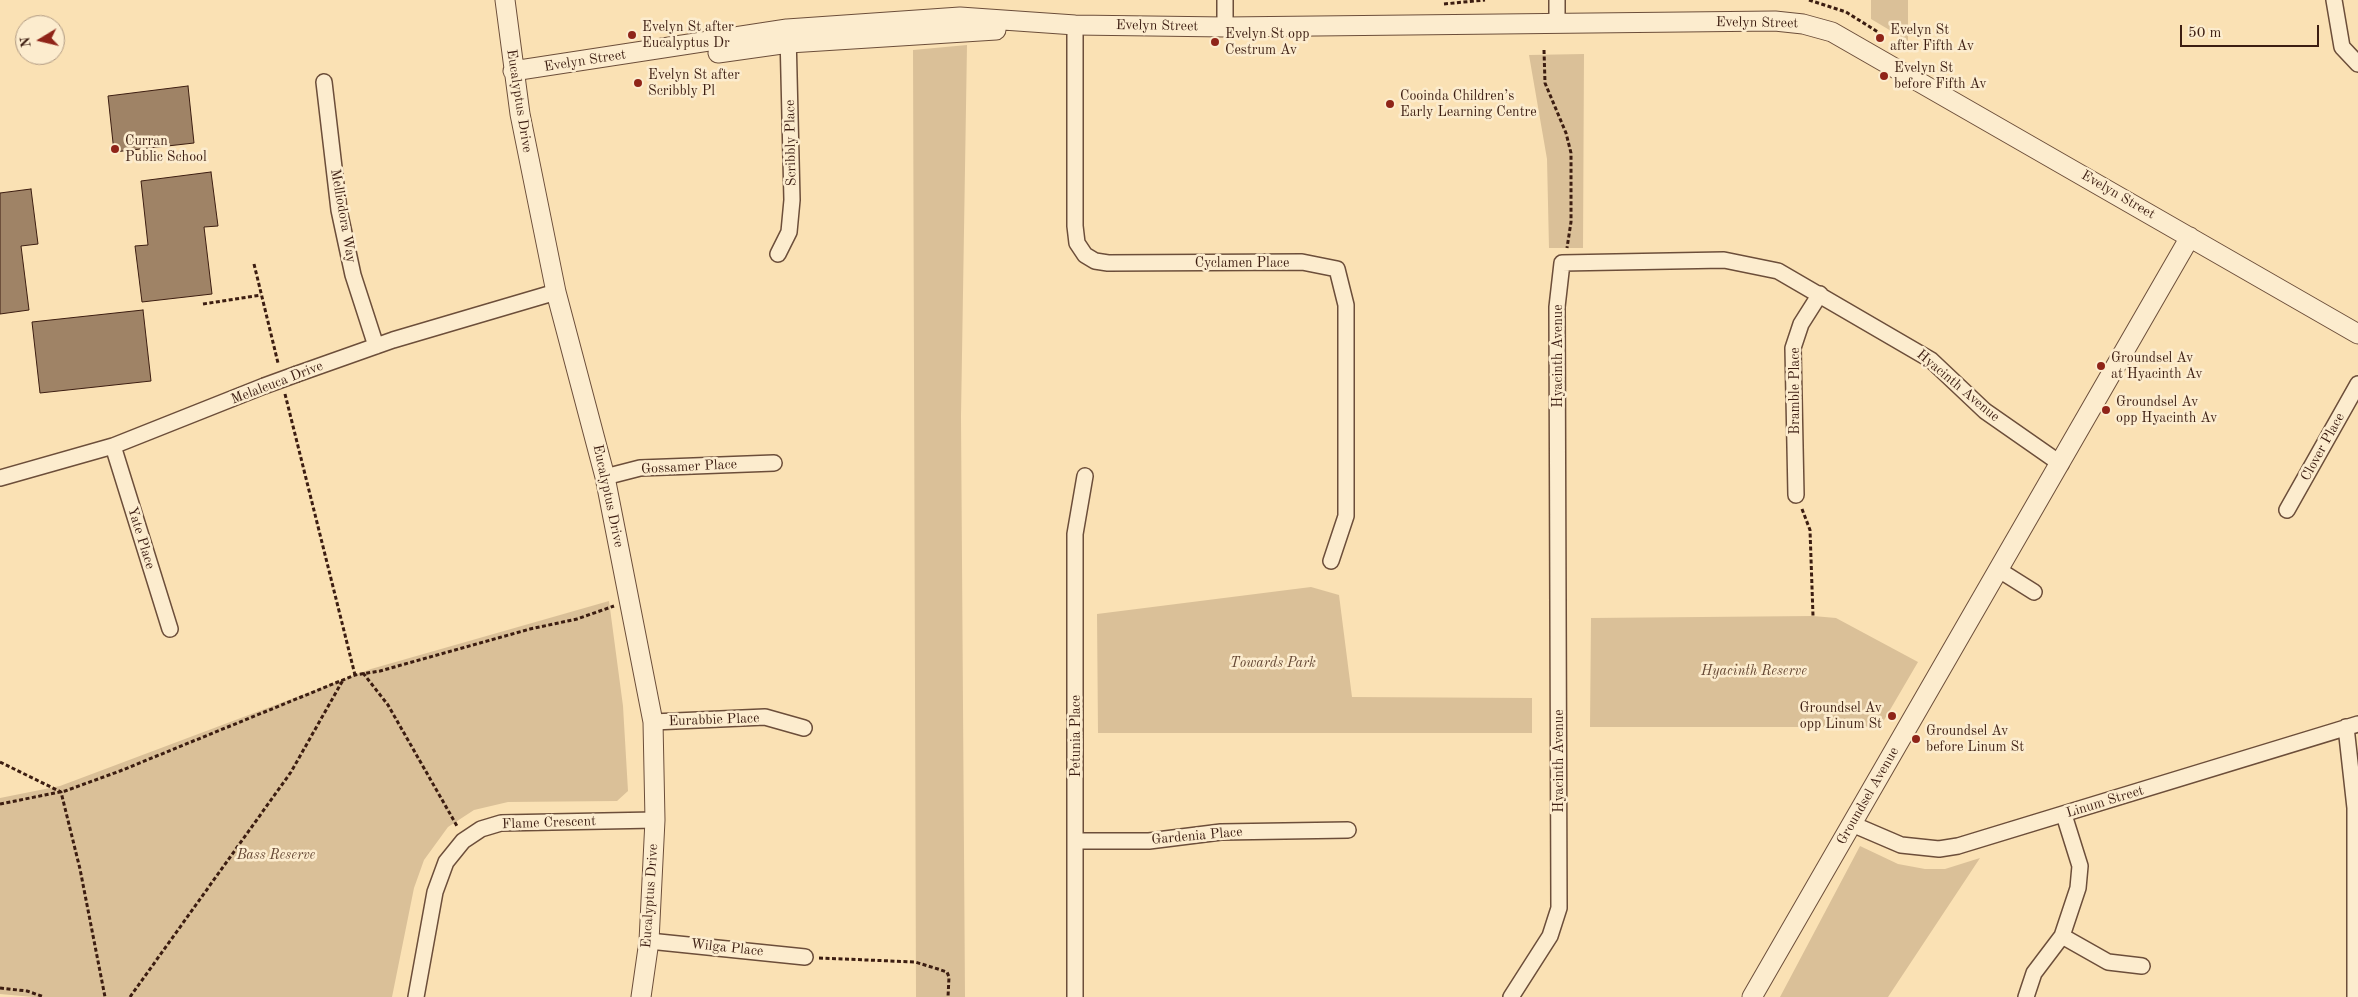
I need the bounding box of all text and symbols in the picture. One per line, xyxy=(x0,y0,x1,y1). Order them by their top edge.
street label: Evelyn Street xyxy=(1716,14,1798,32)
north arrow xyxy=(15,15,65,65)
scale bar xyxy=(2183,15,2322,47)
street label: Evelyn Street xyxy=(1116,17,1198,35)
place label: Evelyn St after Eucalyptus Dr xyxy=(642,19,734,52)
place label: Evelyn St after Fifth Av xyxy=(1890,22,1974,54)
place label: Evelyn St opp Cestrum Av xyxy=(1225,26,1309,58)
text: 50 m xyxy=(2188,26,2222,41)
marker: Evelyn St after Eucalyptus Dr xyxy=(626,29,638,41)
marker: Evelyn St after Fifth Av xyxy=(1874,32,1886,44)
text: N xyxy=(18,36,34,49)
marker: Evelyn St opp Cestrum Av xyxy=(1209,36,1221,48)
street label: Evelyn Street xyxy=(543,46,627,76)
street label: Eucalyptus Drive xyxy=(503,48,535,154)
place label: Evelyn St before Fifth Av xyxy=(1894,60,1987,92)
place label: Evelyn St after Scribbly Pl xyxy=(648,67,740,100)
marker: Evelyn St before Fifth Av xyxy=(1878,70,1890,82)
marker: Evelyn St after Scribbly Pl xyxy=(632,77,644,89)
place label: Cooinda Children’s Early Learning Centre xyxy=(1400,88,1537,120)
marker: Cooinda Children’s Early Learning Centre xyxy=(1384,98,1396,110)
street label: Scribbly Place xyxy=(782,100,800,186)
place label: Curran Public School xyxy=(125,133,207,166)
marker: Curran Public School xyxy=(109,143,121,155)
street label: Evelyn Street xyxy=(2078,167,2158,223)
street label: Melliodora Way xyxy=(326,168,360,264)
street label: Cyclamen Place xyxy=(1195,255,1289,271)
street label: Hyacinth Avenue xyxy=(1550,304,1566,408)
street label: Hyacinth Avenue xyxy=(1913,346,2003,426)
street label: Bramble Place xyxy=(1787,347,1803,435)
place label: Groundsel Av at Hyacinth Av xyxy=(2111,350,2203,382)
street label: Melaleuca Drive xyxy=(229,358,325,408)
marker: Groundsel Av at Hyacinth Av xyxy=(2095,360,2107,372)
place label: Groundsel Av opp Hyacinth Av xyxy=(2116,394,2217,427)
marker: Groundsel Av opp Hyacinth Av xyxy=(2100,404,2112,416)
street label: Clover Place xyxy=(2297,410,2349,484)
street label: Eucalyptus Drive xyxy=(589,443,627,549)
street label: Gossamer Place xyxy=(641,456,737,478)
street label: Yate Place xyxy=(124,505,158,571)
park label: Towards Park xyxy=(1230,655,1316,671)
park label: Hyacinth Reserve xyxy=(1701,663,1807,679)
street label: Petunia Place xyxy=(1068,695,1084,777)
place label: Groundsel Av opp Linum St xyxy=(1799,700,1882,732)
street label: Hyacinth Avenue xyxy=(1551,709,1567,813)
street label: Eurabbie Place xyxy=(668,710,760,730)
marker: Groundsel Av opp Linum St xyxy=(1886,710,1898,722)
place label: Groundsel Av before Linum St xyxy=(1926,723,2024,756)
marker: Groundsel Av before Linum St xyxy=(1910,733,1922,745)
street label: Groundsel Avenue xyxy=(1833,744,1903,848)
street label: Linum Street xyxy=(2064,782,2146,822)
street label: Flame Crescent xyxy=(502,813,596,833)
street label: Gardenia Place xyxy=(1151,824,1243,848)
street label: Eucalyptus Drive xyxy=(638,843,662,949)
park label: Bass Reserve xyxy=(237,847,315,863)
street label: Wilga Place xyxy=(690,936,764,960)

